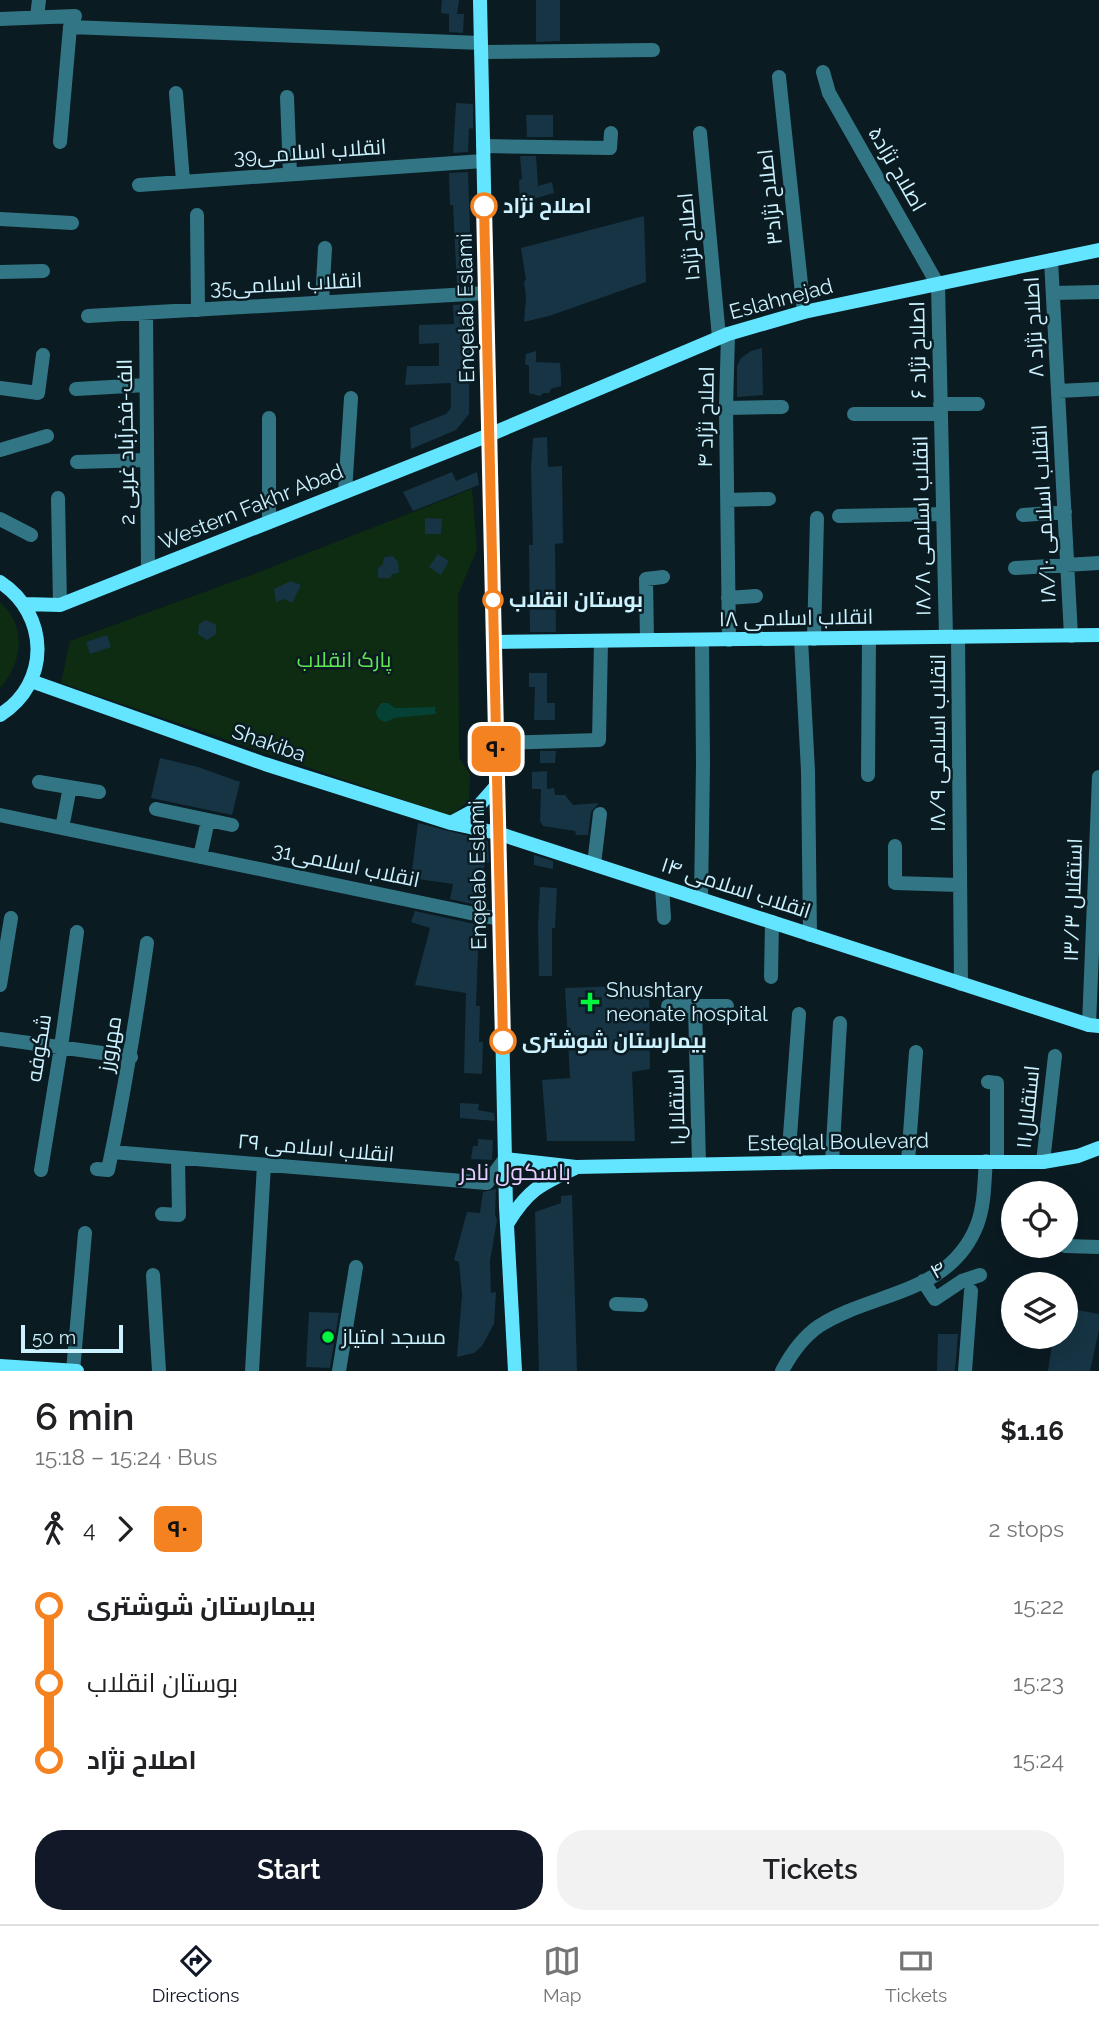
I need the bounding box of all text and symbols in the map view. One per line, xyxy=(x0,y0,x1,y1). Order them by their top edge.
street label: اصلاح نژاد۵ xyxy=(861,122,932,217)
street label: 39انقلاب اسلامی xyxy=(233,134,387,170)
street label: اصلاح نژاد۳ xyxy=(752,148,789,246)
street label: اصلاح نژاد۱ xyxy=(672,192,707,282)
marker: اصلاح نژاد xyxy=(471,193,497,219)
place label: اصلاح نژاد xyxy=(503,193,592,220)
street label: Enqelab Eslami xyxy=(452,233,479,383)
street label: 35انقلاب اسلامی xyxy=(209,267,363,301)
street label: Eslahnejad xyxy=(726,273,835,324)
street label: ۸ اصلاح نژاد xyxy=(1018,276,1051,378)
street label: ۶ اصلاح نژاد xyxy=(904,301,933,399)
street label: 2 الف-فخرآباد غربی xyxy=(112,359,140,525)
street label: ۴ اصلاح نژاد xyxy=(692,366,721,468)
street label: ۱۸/۱۰ انقلاب اسلامی xyxy=(1026,424,1062,604)
street label: ۱۸/۸ انقلاب اسلامی xyxy=(907,435,937,617)
street label: Western Fakhr Abad xyxy=(155,458,346,555)
place label: بوستان انقلاب xyxy=(509,587,643,613)
marker: بوستان انقلاب xyxy=(483,590,503,610)
street label: ۱۸ انقلاب اسلامی xyxy=(718,604,874,632)
park label: پارک انقلاب xyxy=(297,647,392,674)
street label: ۱۸/۹ انقلاب اسلامی xyxy=(925,654,951,832)
street label: Shakiba xyxy=(229,718,309,767)
line badge: ۹۰ xyxy=(464,726,528,772)
text: ۹۰ xyxy=(486,734,506,763)
street label: Enqelab Eslami xyxy=(464,800,491,950)
street label: 31انقلاب اسلامی xyxy=(270,837,422,893)
street label: ۱۳/۳ استقلال xyxy=(1058,838,1088,962)
street label: ۱۴ انقلاب اسلامی xyxy=(658,852,814,924)
place label: Shushtary neonate hospital xyxy=(606,977,768,1026)
marker: Shushtary neonate hospital xyxy=(580,992,600,1012)
street label: شکوفه xyxy=(21,1012,56,1084)
street label: مهرورز xyxy=(93,1014,127,1075)
marker: بیمارستان شوشتری xyxy=(490,1028,516,1054)
place label: بیمارستان شوشتری xyxy=(522,1028,707,1054)
street label: استقلال۱۱ xyxy=(1011,1064,1045,1150)
street label: استقلال۱ xyxy=(663,1068,691,1146)
street label: Esteqlal Boulevard xyxy=(747,1127,929,1156)
street label: انقلاب اسلامی ۲۹ xyxy=(237,1128,395,1168)
district label: باسکول نادر xyxy=(457,1158,571,1186)
map controls xyxy=(1001,1181,1078,1349)
button: locate xyxy=(1001,1181,1078,1258)
street label: ۴ xyxy=(926,1255,950,1284)
button: layers xyxy=(1001,1272,1078,1349)
scale bar xyxy=(21,1322,122,1354)
place label: مسجد امتیاز xyxy=(341,1324,446,1349)
text: 50 m xyxy=(32,1326,76,1348)
marker: مسجد امتیاز xyxy=(320,1329,336,1345)
text: 6 min xyxy=(35,1394,135,1439)
text: $1.16 xyxy=(1000,1416,1064,1446)
text: 15:18 – 15:24 · Bus xyxy=(35,1443,217,1470)
icon: walk xyxy=(35,1510,73,1548)
icon: forward xyxy=(106,1510,144,1548)
text: ۹۰ xyxy=(168,1514,188,1543)
text: 4 xyxy=(83,1515,96,1542)
text: 2 stops xyxy=(989,1515,1064,1542)
text: بیمارستان شوشتری xyxy=(87,1591,316,1621)
text: 15:22 xyxy=(1013,1592,1064,1619)
text: بوستان انقلاب xyxy=(87,1668,238,1698)
text: 15:23 xyxy=(1013,1669,1064,1696)
text: اصلاح نژاد xyxy=(87,1745,197,1775)
text: 15:24 xyxy=(1013,1746,1064,1773)
button: Start xyxy=(35,1830,543,1910)
button: Tickets xyxy=(557,1830,1064,1910)
tab: Directions xyxy=(152,1942,239,2006)
tab: Map xyxy=(543,1942,582,2006)
tab: Tickets xyxy=(885,1942,947,2006)

